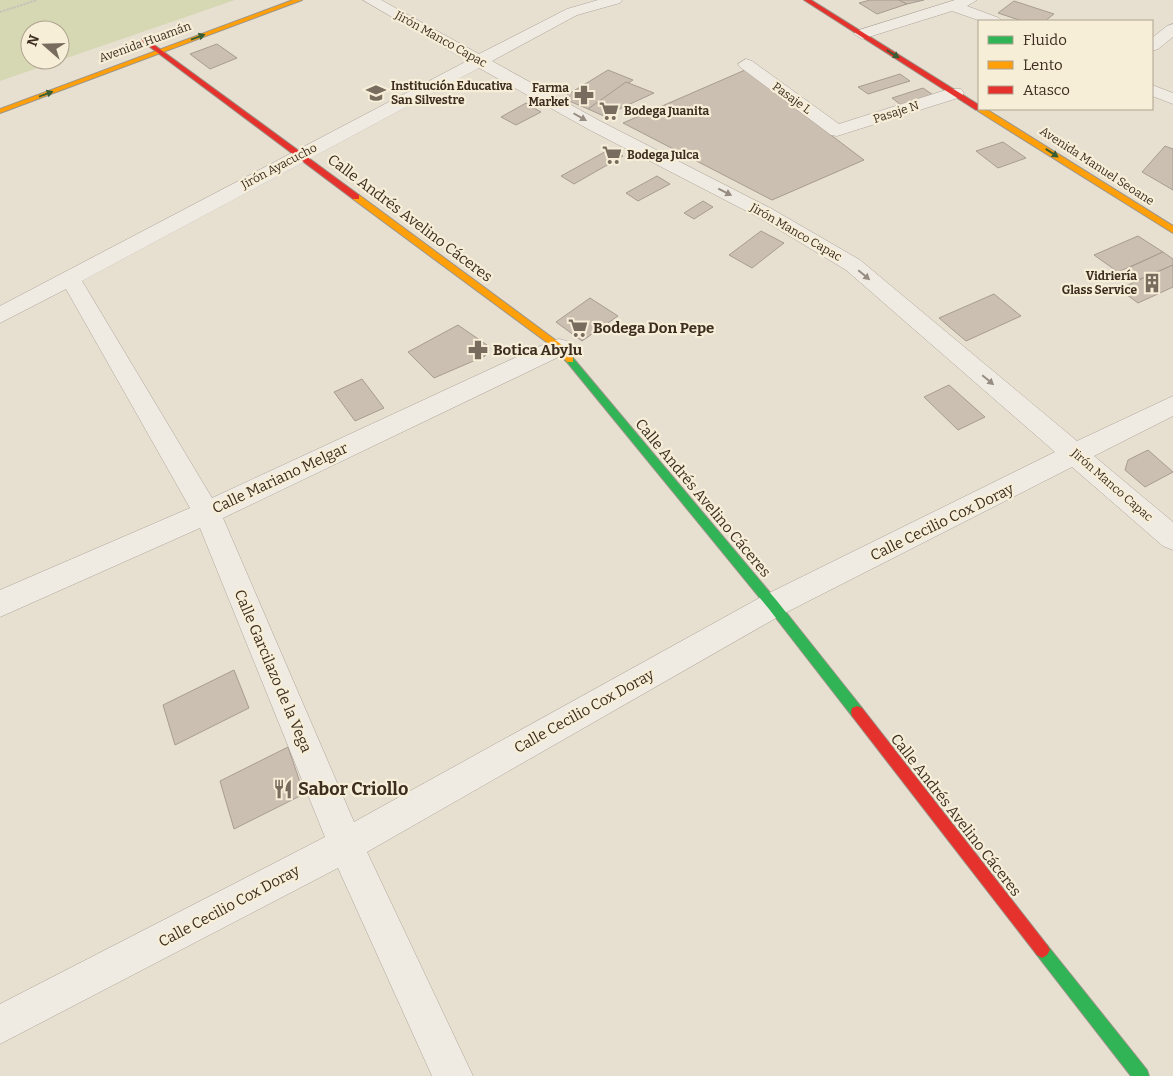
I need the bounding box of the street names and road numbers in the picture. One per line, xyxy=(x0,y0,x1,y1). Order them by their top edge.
street label: Jirón Manco Capac xyxy=(392,7,490,70)
street label: Avenida Huamán xyxy=(97,19,193,65)
street label: Pasaje L xyxy=(770,79,814,117)
street label: Pasaje N xyxy=(871,98,921,126)
street label: Avenida Manuel Seoane xyxy=(1037,124,1157,208)
street label: Jirón Ayacucho xyxy=(238,140,319,192)
street label: Calle Andrés Avelino Cáceres xyxy=(324,150,496,286)
street label: Jirón Manco Capac xyxy=(747,200,844,264)
street label: Calle Andrés Avelino Cáceres xyxy=(631,415,775,581)
street label: Calle Mariano Melgar xyxy=(209,439,351,517)
street label: Jirón Manco Capac xyxy=(1068,445,1156,524)
street label: Calle Cecilio Cox Doray xyxy=(867,479,1017,565)
street label: Calle Garcilazo de la Vega xyxy=(230,587,316,755)
street label: Calle Cecilio Cox Doray xyxy=(511,665,657,757)
street label: Calle Andrés Avelino Cáceres xyxy=(887,730,1025,900)
street label: Calle Cecilio Cox Doray xyxy=(155,861,303,951)

